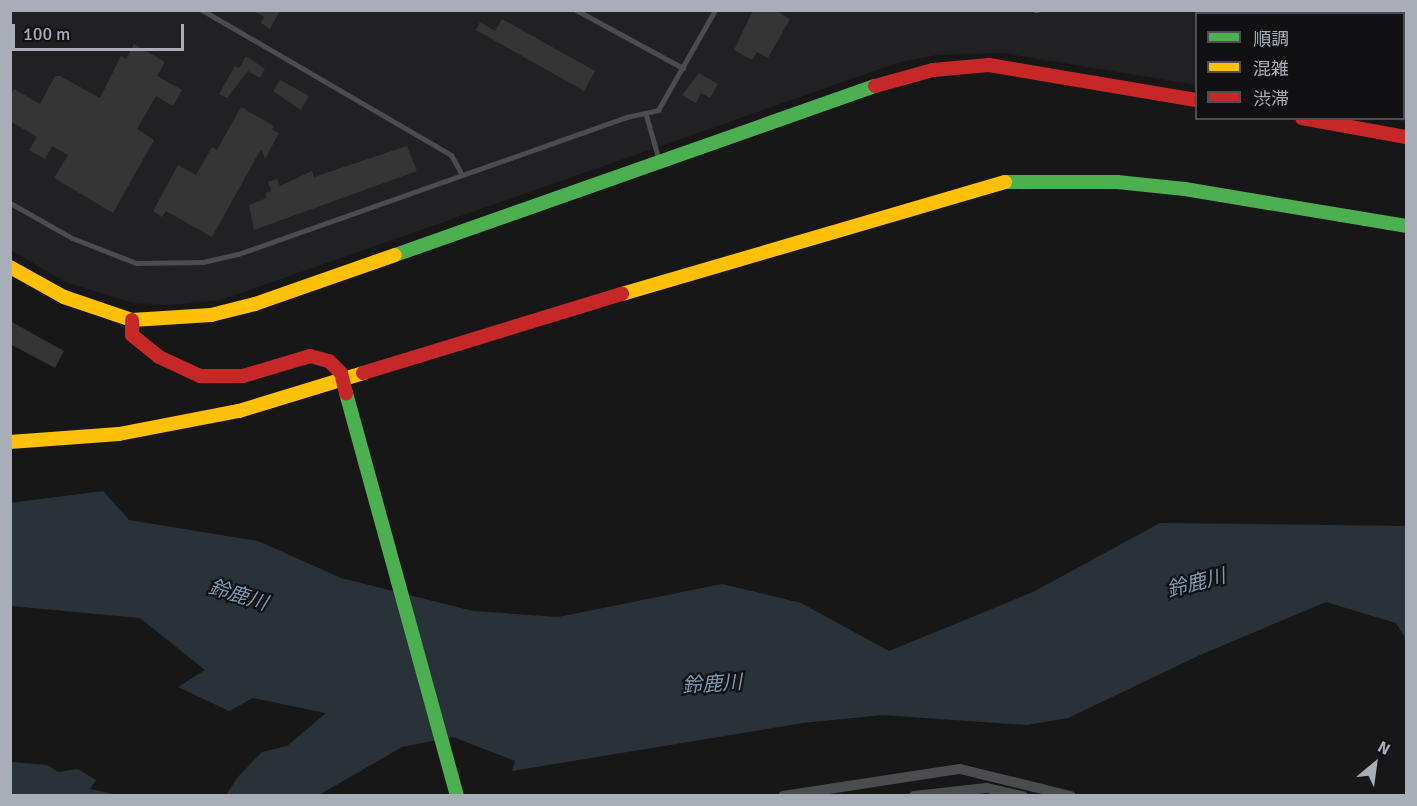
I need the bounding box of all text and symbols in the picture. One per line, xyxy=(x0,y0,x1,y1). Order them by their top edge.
scale bar xyxy=(15,12,188,50)
legend xyxy=(1195,12,1405,120)
text: 100 m xyxy=(23,23,70,45)
text: 順調 xyxy=(1253,28,1289,50)
text: 混雑 xyxy=(1253,58,1289,80)
text: 渋滞 xyxy=(1253,88,1289,110)
water label: 鈴鹿川 xyxy=(1164,564,1228,602)
water label: 鈴鹿川 xyxy=(206,575,270,615)
water label: 鈴鹿川 xyxy=(681,670,743,698)
north arrow xyxy=(1345,734,1405,794)
text: N xyxy=(1374,737,1393,760)

